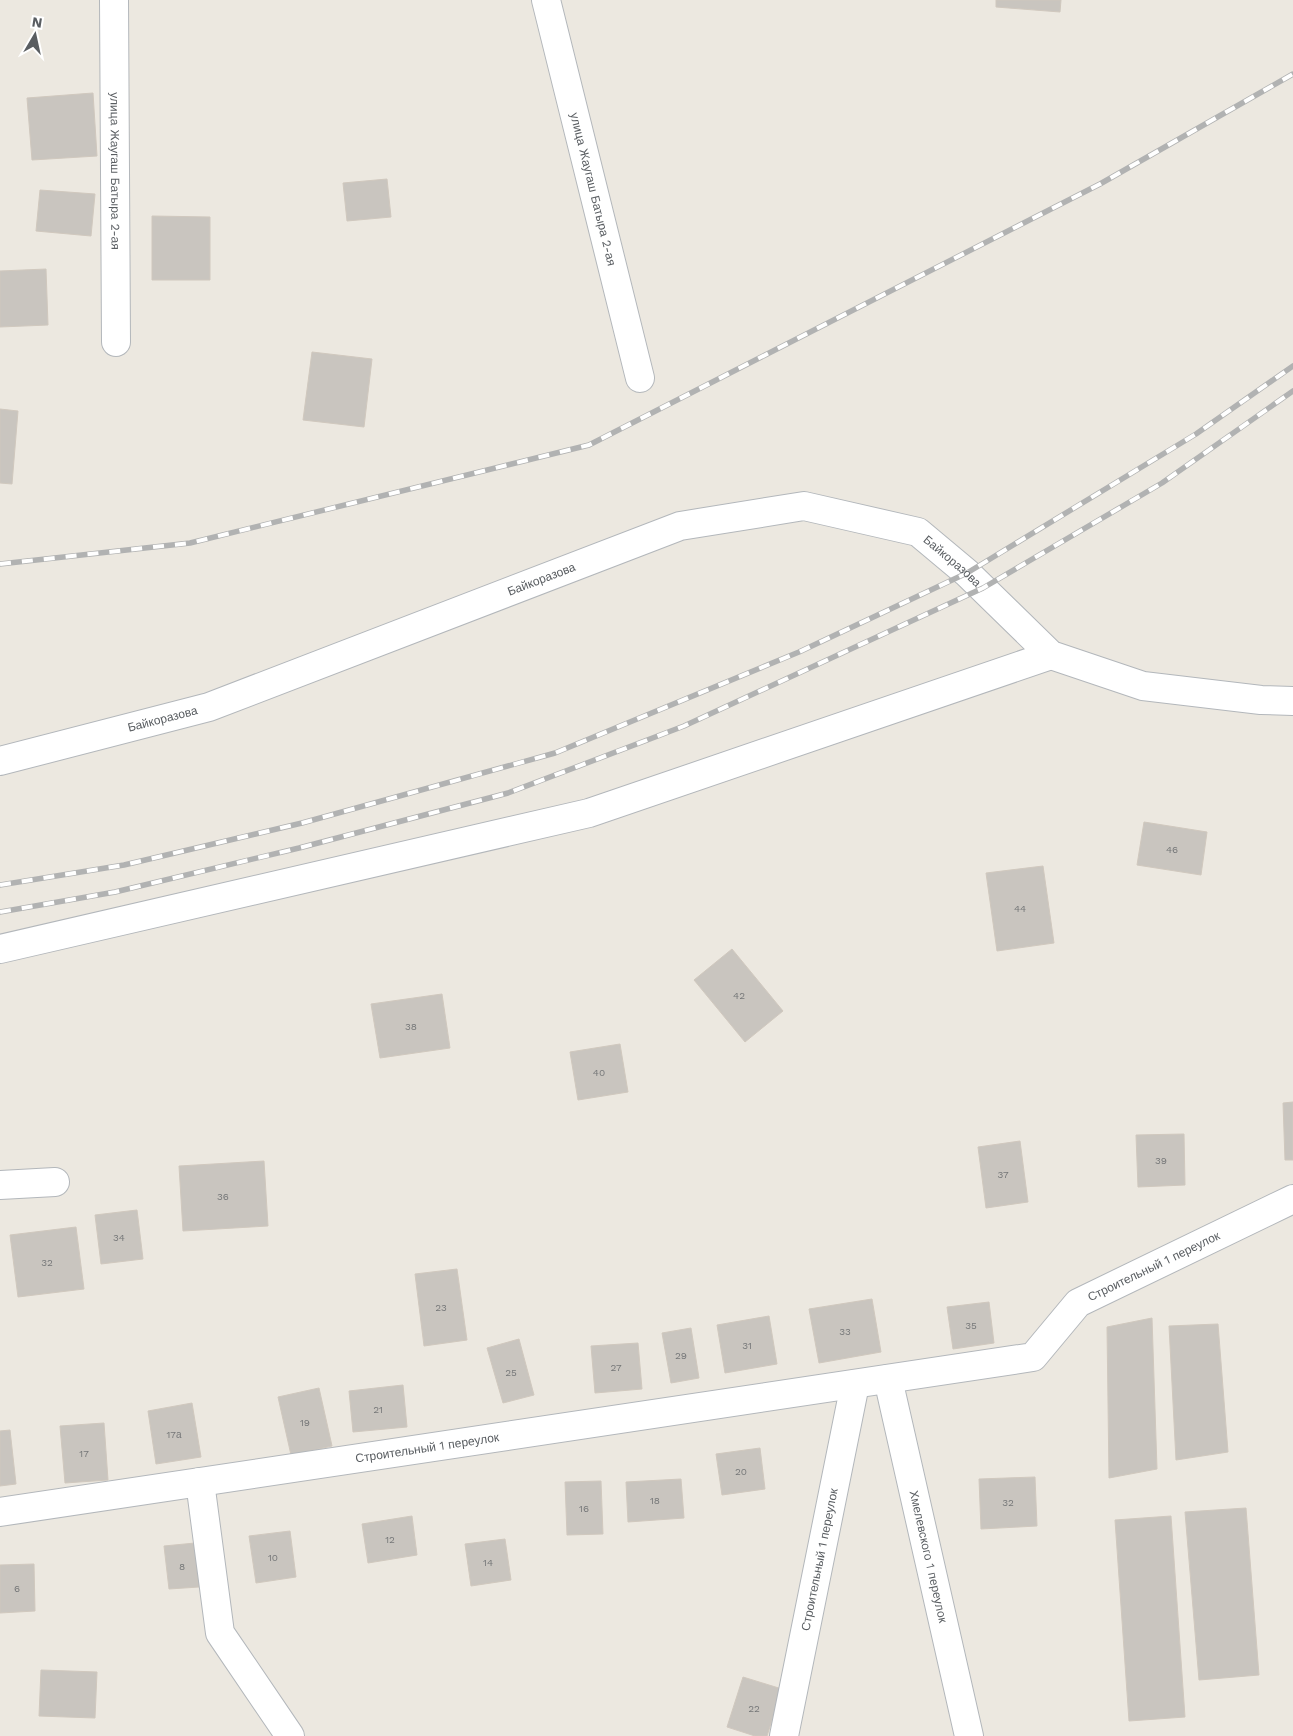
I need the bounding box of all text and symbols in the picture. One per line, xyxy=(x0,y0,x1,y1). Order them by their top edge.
north arrow xyxy=(10,10,60,60)
text: N xyxy=(31,13,43,31)
street label: улица Жаугаш Батыра 2-ая xyxy=(108,92,122,250)
street label: улица Жаугаш Батыра 2-ая xyxy=(567,111,619,267)
street label: Байкоразова xyxy=(921,533,984,590)
street label: Байкоразова xyxy=(506,560,578,599)
street label: Байкоразова xyxy=(126,703,199,735)
house number: 46 xyxy=(1166,844,1178,855)
house number: 44 xyxy=(1014,903,1026,914)
house number: 42 xyxy=(733,990,745,1001)
house number: 38 xyxy=(405,1021,417,1032)
house number: 40 xyxy=(593,1067,605,1078)
house number: 39 xyxy=(1155,1155,1167,1166)
house number: 37 xyxy=(997,1169,1009,1180)
house number: 36 xyxy=(217,1191,229,1202)
street label: Строительный 1 переулок xyxy=(1085,1228,1223,1304)
house number: 34 xyxy=(113,1232,125,1243)
house number: 32 xyxy=(41,1257,53,1268)
house number: 23 xyxy=(435,1302,447,1313)
house number: 35 xyxy=(965,1320,977,1331)
house number: 33 xyxy=(839,1326,851,1337)
house number: 31 xyxy=(742,1340,752,1351)
house number: 29 xyxy=(675,1350,687,1361)
house number: 27 xyxy=(610,1362,622,1373)
house number: 25 xyxy=(505,1367,517,1378)
house number: 21 xyxy=(373,1404,383,1415)
house number: 19 xyxy=(300,1417,310,1428)
house number: 17а xyxy=(166,1429,182,1440)
street label: Строительный 1 переулок xyxy=(354,1430,501,1466)
house number: 17 xyxy=(79,1448,89,1459)
house number: 20 xyxy=(735,1466,747,1477)
street label: Строительный 1 переулок xyxy=(798,1486,841,1632)
street label: Хмелевского 1 переулок xyxy=(906,1489,950,1625)
house number: 18 xyxy=(650,1495,660,1506)
house number: 32 xyxy=(1002,1497,1014,1508)
house number: 16 xyxy=(579,1503,589,1514)
house number: 12 xyxy=(385,1534,395,1545)
house number: 10 xyxy=(268,1552,278,1563)
house number: 14 xyxy=(483,1557,493,1568)
house number: 8 xyxy=(179,1561,185,1572)
house number: 6 xyxy=(14,1583,20,1594)
house number: 22 xyxy=(748,1703,760,1714)

